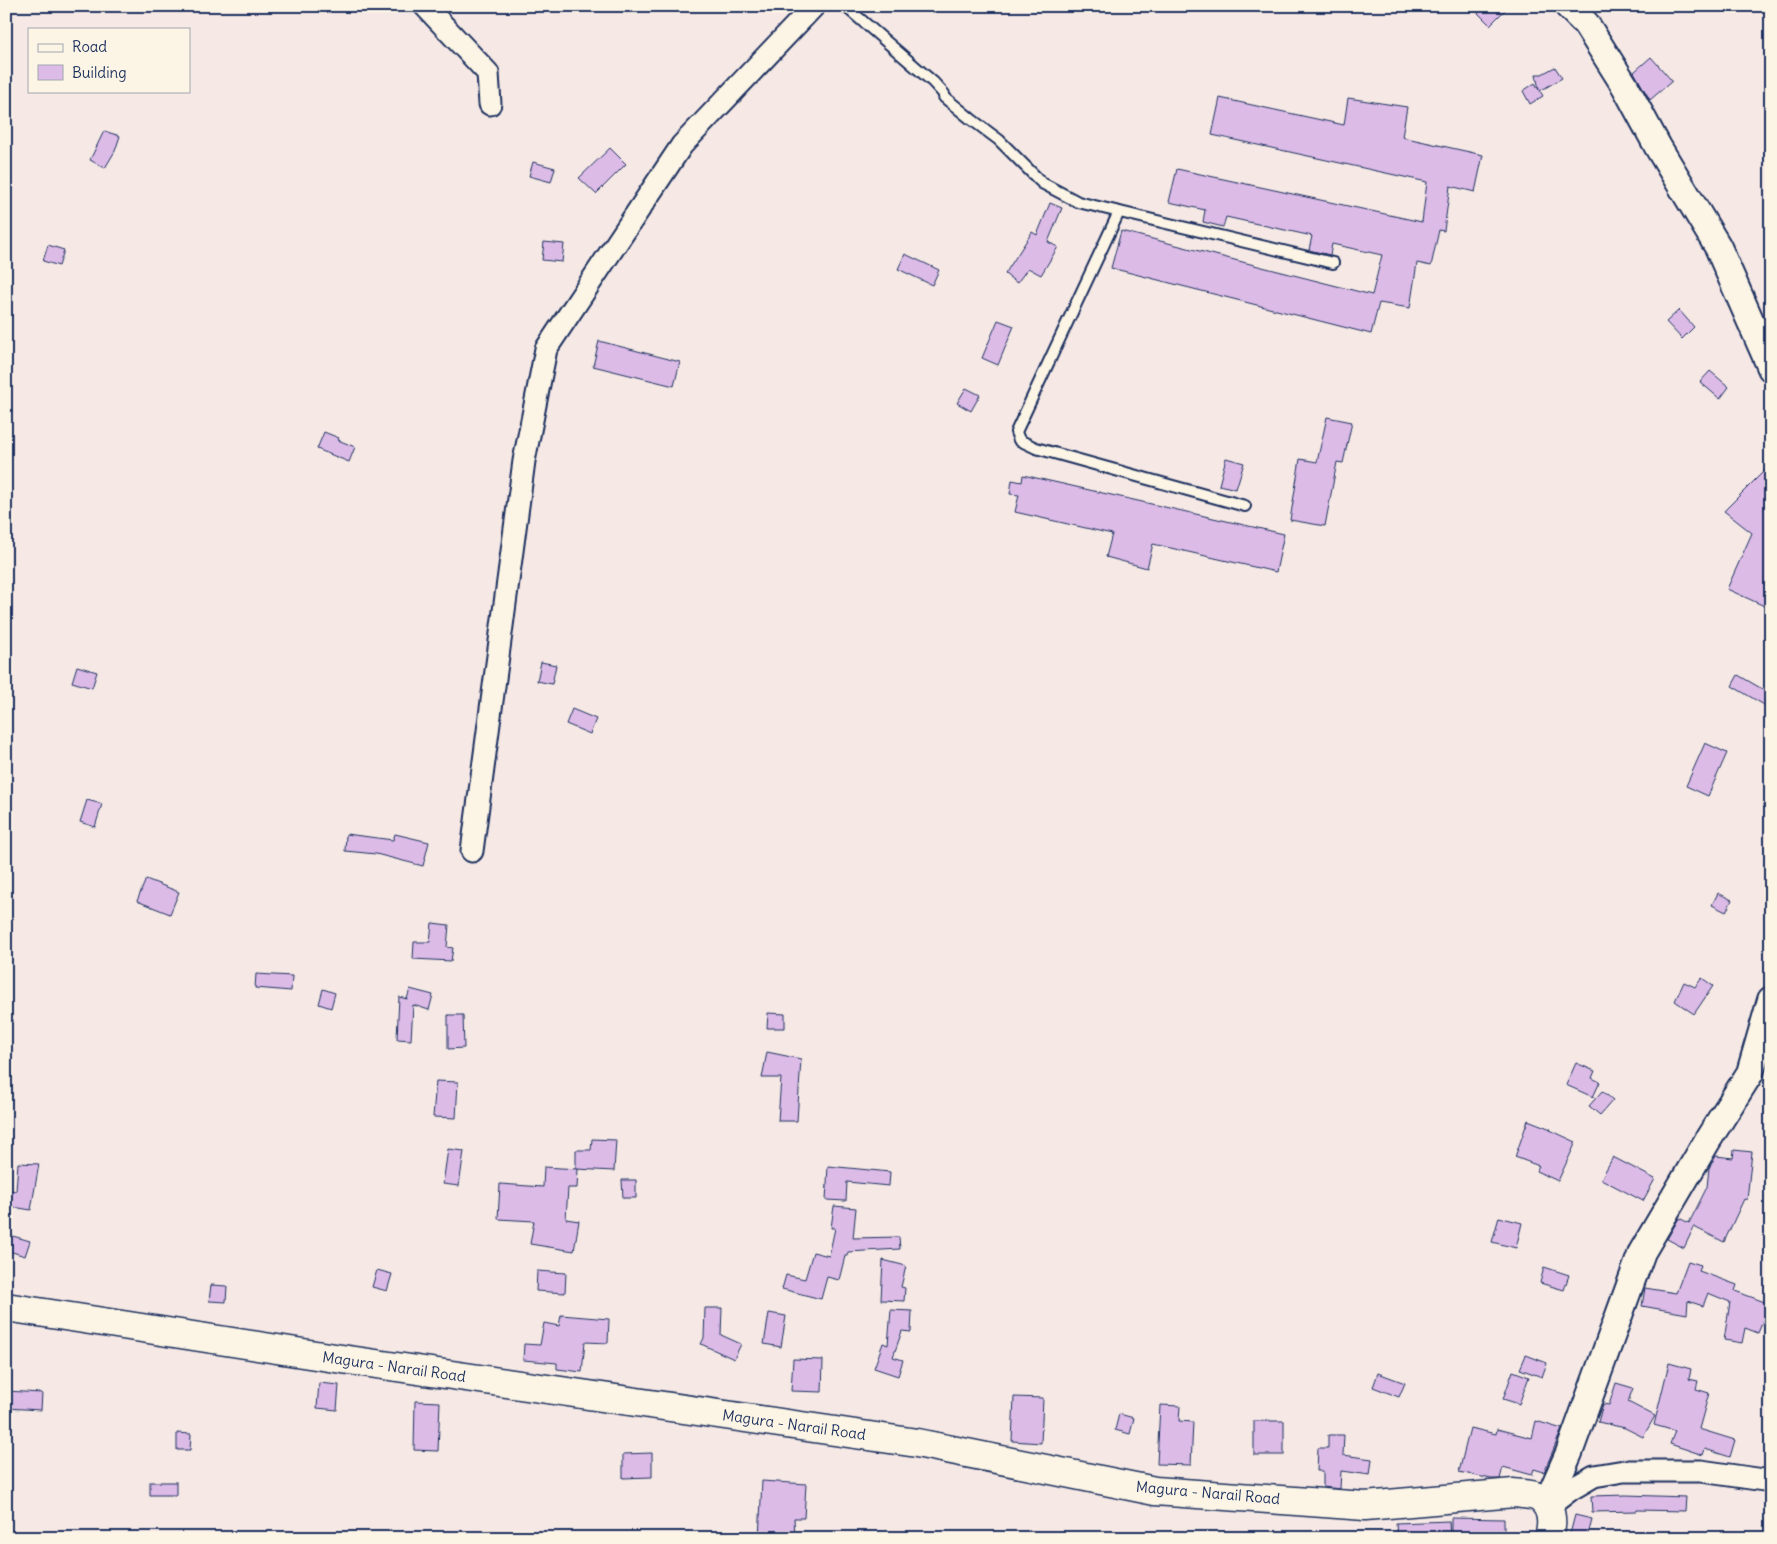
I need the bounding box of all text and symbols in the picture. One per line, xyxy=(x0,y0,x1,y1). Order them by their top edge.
legend xyxy=(28,28,190,92)
text: Road xyxy=(72,37,107,56)
text: Building xyxy=(72,63,127,82)
street label: Magura - Narail Road xyxy=(321,1347,467,1386)
street label: Magura - Narail Road xyxy=(721,1405,867,1444)
street label: Magura - Narail Road xyxy=(1135,1477,1281,1508)

